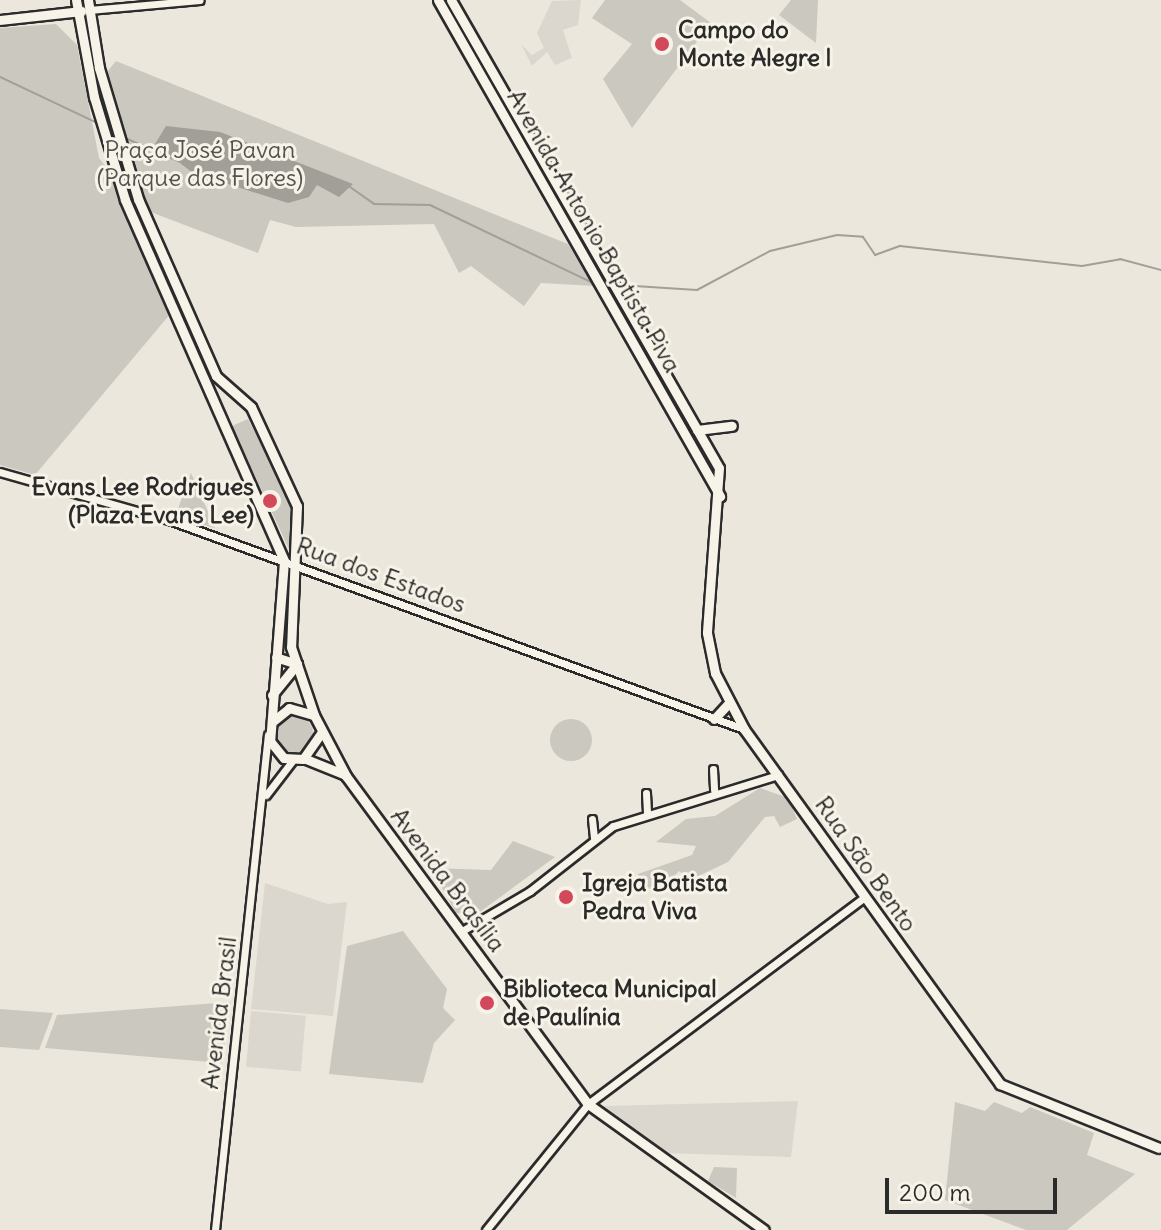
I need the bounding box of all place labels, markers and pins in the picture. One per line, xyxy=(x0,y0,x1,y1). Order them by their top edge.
place label: Campo do Monte Alegre l xyxy=(678,16,831,72)
marker: Campo do Monte Alegre l xyxy=(653,35,671,53)
place label: Evans Lee Rodrigues (Plaza Evans Lee) xyxy=(32,473,254,529)
marker: Evans Lee Rodrigues (Plaza Evans Lee) xyxy=(261,492,279,510)
place label: Igreja Batista Pedra Viva xyxy=(582,869,728,925)
marker: Igreja Batista Pedra Viva xyxy=(557,888,575,906)
place label: Biblioteca Municipal de Paulínia xyxy=(503,975,717,1031)
marker: Biblioteca Municipal de Paulínia xyxy=(478,994,496,1012)

